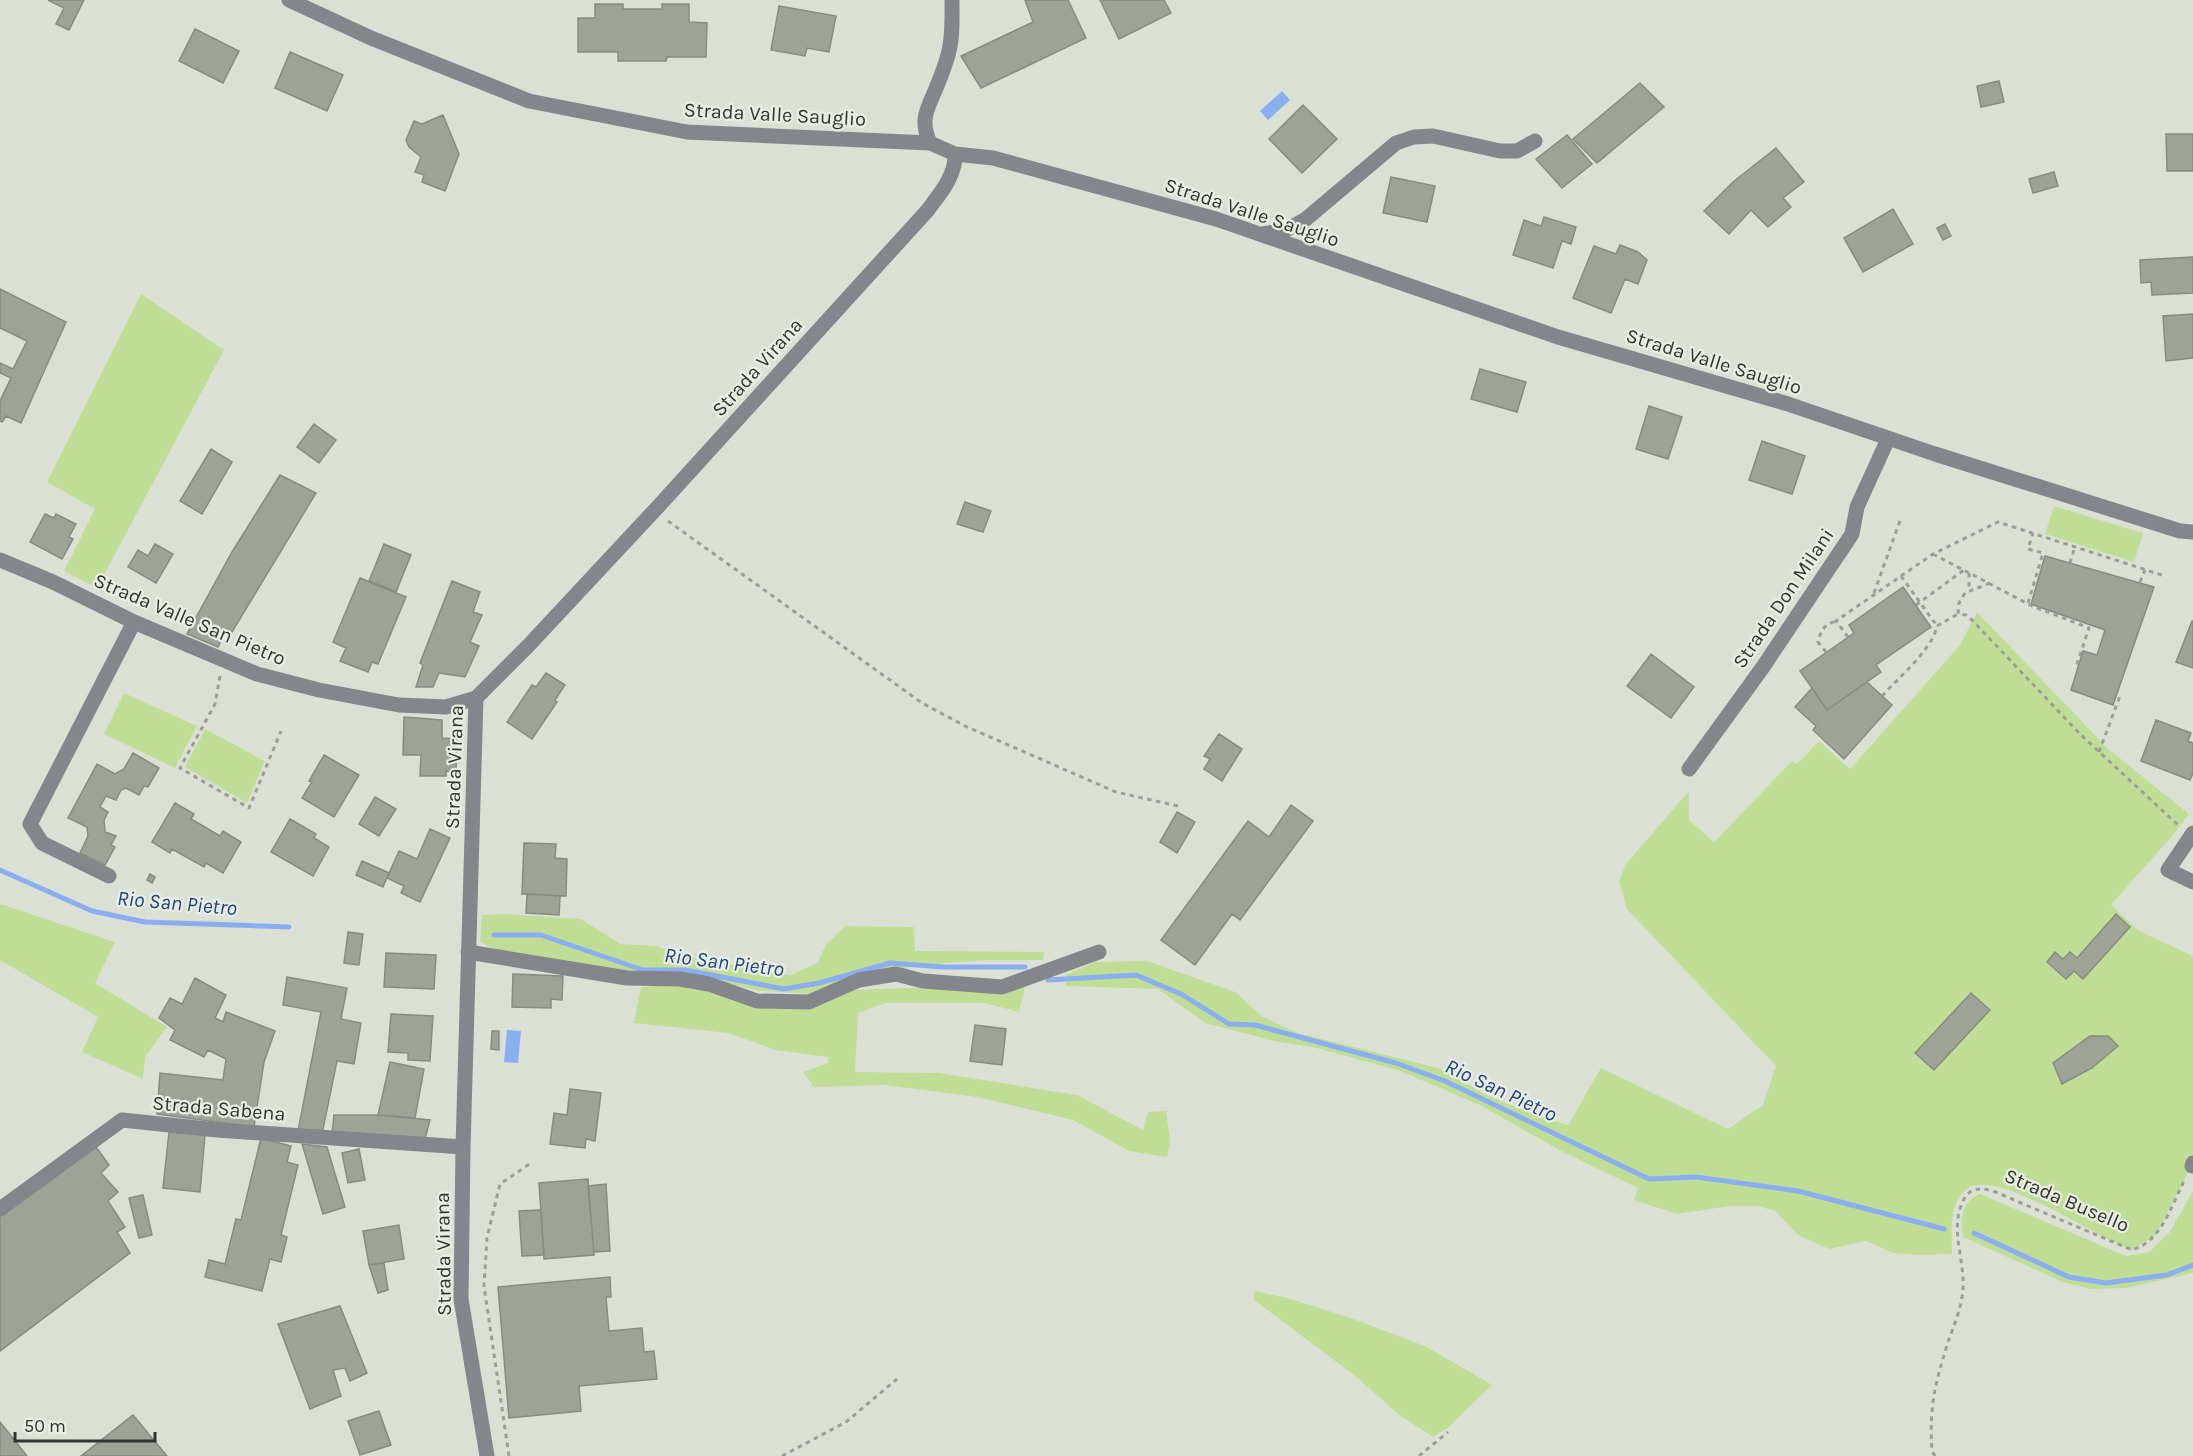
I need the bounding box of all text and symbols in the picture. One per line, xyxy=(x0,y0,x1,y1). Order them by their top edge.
street label: Strada Valle Sauglio xyxy=(683,98,867,131)
street label: Strada Valle Sauglio xyxy=(1162,173,1342,252)
street label: Strada Virana xyxy=(707,314,807,421)
street label: Strada Valle Sauglio xyxy=(1623,324,1804,399)
street label: Strada Don Milani xyxy=(1728,524,1839,673)
street label: Strada Valle San Pietro xyxy=(90,569,289,670)
street label: Strada Virana xyxy=(441,705,468,829)
water label: Rio San Pietro xyxy=(116,886,239,920)
water label: Rio San Pietro xyxy=(663,943,786,981)
water label: Rio San Pietro xyxy=(1441,1054,1561,1127)
street label: Strada Sabena xyxy=(151,1091,287,1126)
street label: Strada Busello xyxy=(2001,1164,2132,1237)
street label: Strada Virana xyxy=(431,1192,456,1316)
scale bar xyxy=(15,1405,154,1443)
text: 50 m xyxy=(24,1415,66,1437)

